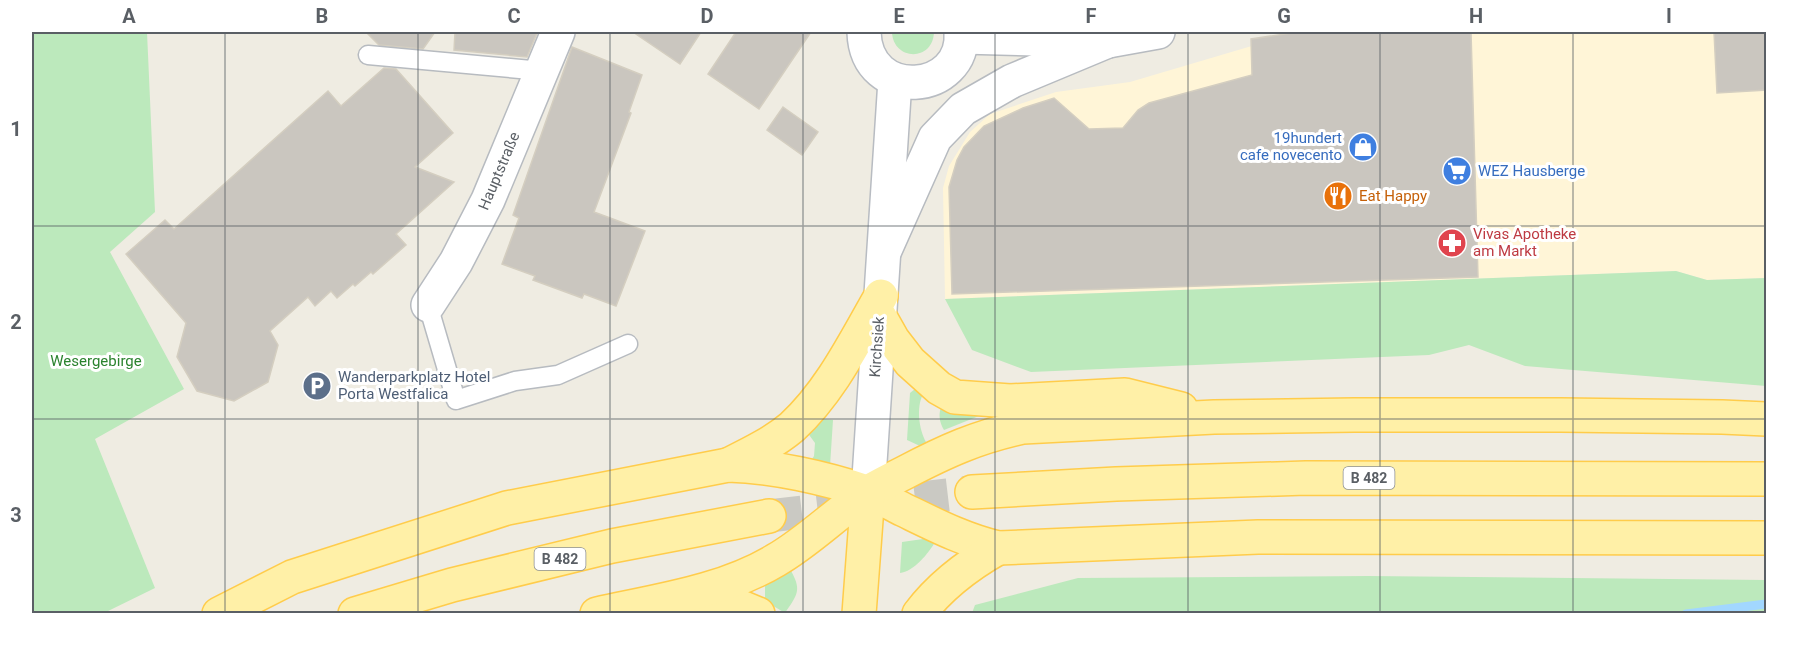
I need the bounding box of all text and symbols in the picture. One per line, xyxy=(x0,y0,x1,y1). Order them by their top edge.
text: A xyxy=(122,4,136,28)
text: B xyxy=(316,4,328,28)
text: C xyxy=(507,4,521,28)
text: D xyxy=(701,4,714,28)
text: E xyxy=(893,4,905,28)
text: F xyxy=(1086,4,1097,28)
text: G xyxy=(1277,4,1291,28)
text: H xyxy=(1469,4,1483,28)
text: I xyxy=(1666,4,1672,28)
text: 1 xyxy=(10,117,22,141)
street label: Hauptstraße xyxy=(475,129,524,213)
place label: 19hundert cafe novecento xyxy=(1240,129,1342,164)
shop icon: 19hundert cafe novecento xyxy=(1347,131,1379,163)
supermarket icon: WEZ Hausberge xyxy=(1441,155,1473,187)
place label: WEZ Hausberge xyxy=(1478,162,1585,180)
restaurant icon: Eat Happy xyxy=(1322,180,1354,212)
place label: Eat Happy xyxy=(1359,187,1427,205)
place label: Vivas Apotheke am Markt xyxy=(1473,225,1576,260)
pharmacy icon: Vivas Apotheke am Markt xyxy=(1436,227,1468,259)
text: 2 xyxy=(10,310,22,334)
street label: Kirchsiek xyxy=(866,316,888,378)
park label: Wesergebirge xyxy=(50,352,142,370)
place label: Wanderparkplatz Hotel Porta Westfalica xyxy=(338,368,490,403)
parking icon: Wanderparkplatz Hotel Porta Westfalica xyxy=(301,370,333,402)
road number: B 482 xyxy=(1344,467,1394,489)
text: 3 xyxy=(10,503,22,527)
road number: B 482 xyxy=(534,548,586,570)

